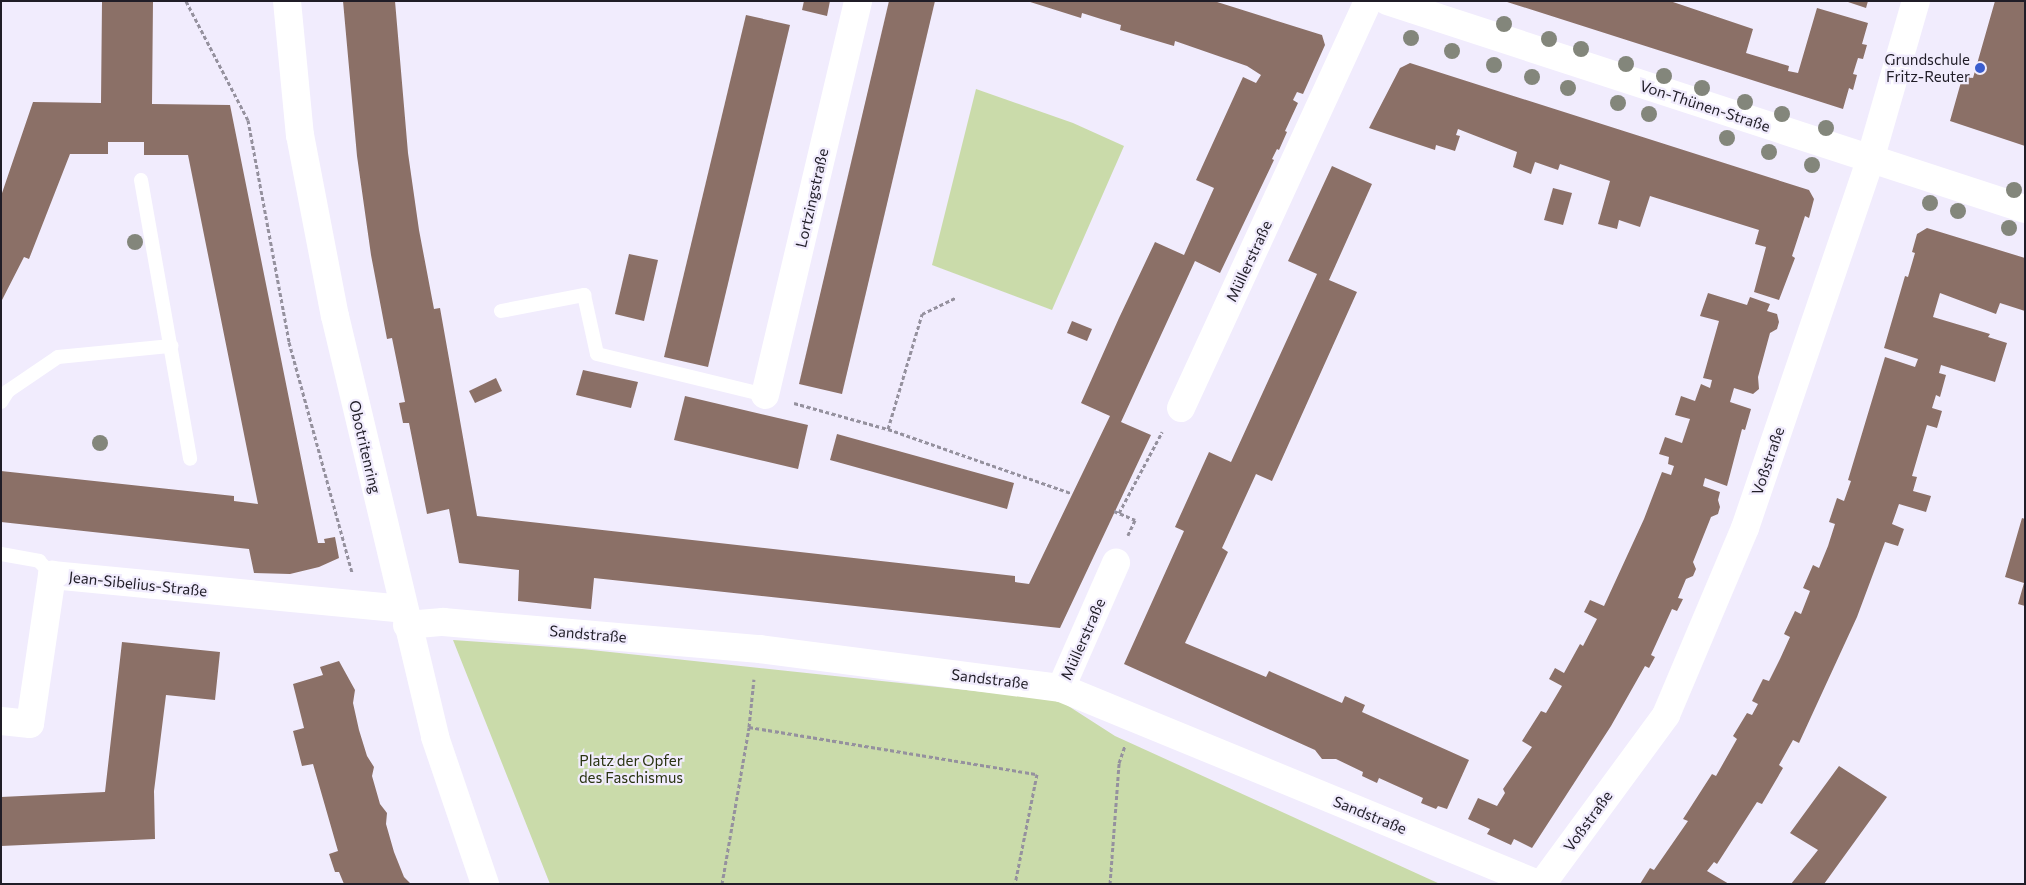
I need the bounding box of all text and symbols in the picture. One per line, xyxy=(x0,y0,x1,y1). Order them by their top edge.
place label: Grundschule Fritz-Reuter xyxy=(1884,50,1970,85)
marker: Grundschule Fritz-Reuter xyxy=(1974,62,1986,74)
street label: Von-Thünen-Straße xyxy=(1638,76,1772,136)
street label: Lortzingstraße xyxy=(792,147,832,249)
street label: Müllerstraße xyxy=(1222,218,1276,304)
street label: Obotritenring xyxy=(346,399,384,495)
street label: Voßstraße xyxy=(1748,425,1788,497)
street label: Jean-Sibelius-Straße xyxy=(68,568,208,600)
street label: Müllerstraße xyxy=(1057,595,1109,683)
street label: Sandstraße xyxy=(549,622,627,646)
street label: Sandstraße xyxy=(950,665,1030,693)
park label: Platz der Opfer des Faschismus xyxy=(579,751,683,786)
street label: Voßstraße xyxy=(1560,787,1616,855)
street label: Sandstraße xyxy=(1331,792,1409,838)

